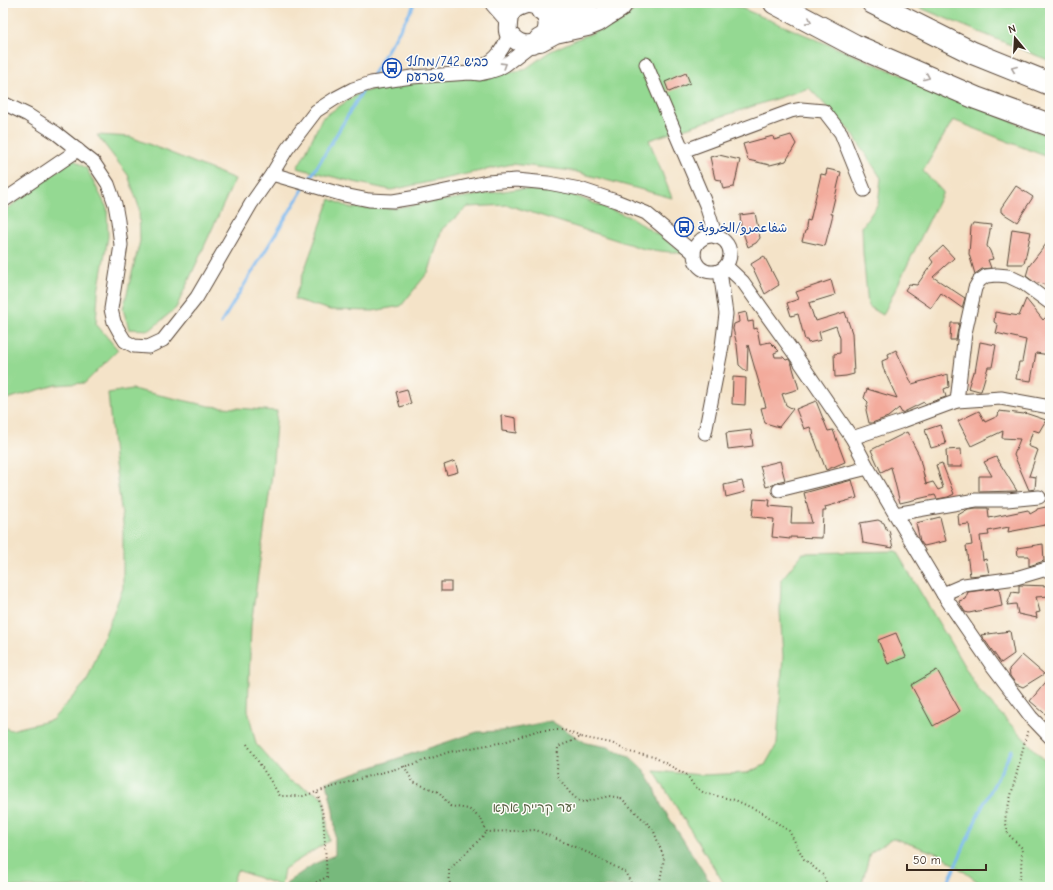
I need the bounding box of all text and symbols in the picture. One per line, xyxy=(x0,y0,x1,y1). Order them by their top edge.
one-way arrow xyxy=(805,17,813,24)
north arrow xyxy=(995,18,1035,58)
text: N xyxy=(1007,22,1017,36)
place label: כביש 742/מחלף שפרעם xyxy=(406,54,488,84)
bus stop icon: כביש 742/מחלף שפרעם xyxy=(381,57,403,79)
one-way arrow xyxy=(499,63,506,70)
one-way arrow xyxy=(1010,66,1017,74)
one-way arrow xyxy=(923,72,930,80)
bus stop icon: شفاعمرو/الخروبة xyxy=(673,216,695,238)
place label: شفاعمرو/الخروبة xyxy=(698,220,787,236)
park label: יער קריית אתא xyxy=(492,800,576,816)
scale bar xyxy=(907,846,986,872)
text: 50 m xyxy=(913,853,941,867)

